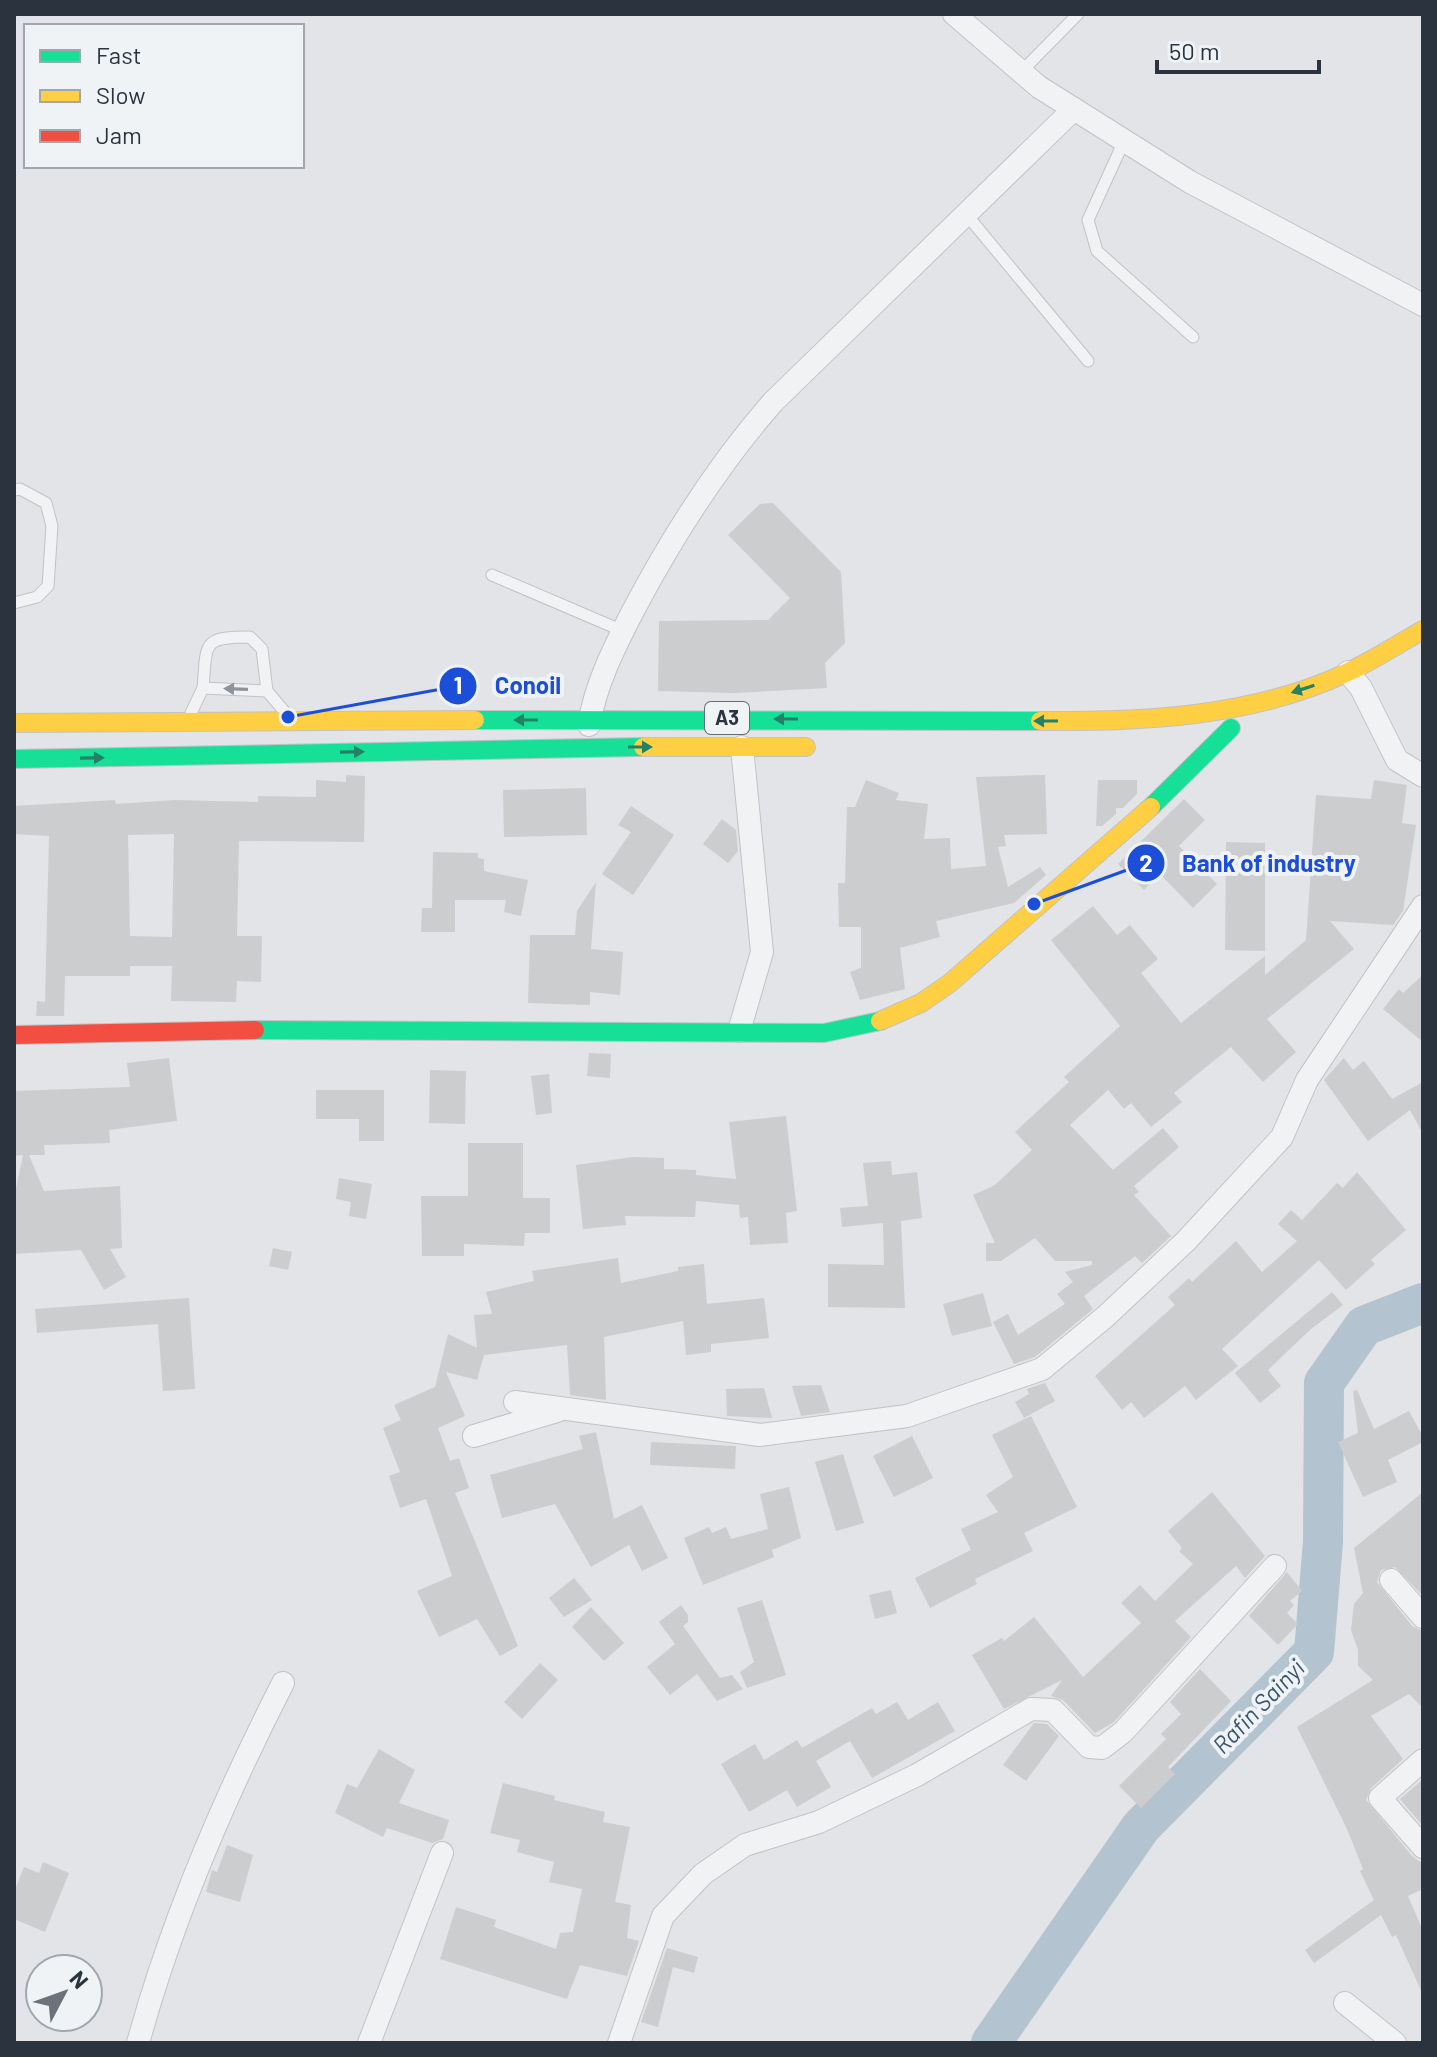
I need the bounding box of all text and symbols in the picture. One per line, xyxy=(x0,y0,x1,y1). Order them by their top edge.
legend xyxy=(24,24,304,168)
scale bar xyxy=(1157,24,1319,74)
text: 50 m xyxy=(1169,36,1220,65)
text: Fast xyxy=(96,40,141,69)
text: Slow xyxy=(96,80,145,109)
text: Jam xyxy=(96,120,142,149)
callout: Conoil xyxy=(438,662,577,710)
text: 1 xyxy=(454,670,462,699)
text: Conoil xyxy=(495,670,561,699)
one-way arrow xyxy=(223,683,248,696)
one-way arrow xyxy=(1291,683,1315,696)
road number: A3 xyxy=(705,702,749,734)
one-way arrow xyxy=(773,713,798,725)
one-way arrow xyxy=(513,714,538,726)
one-way arrow xyxy=(1033,714,1058,727)
one-way arrow xyxy=(628,741,653,753)
one-way arrow xyxy=(340,746,365,758)
one-way arrow xyxy=(80,751,105,764)
callout: Bank of industry xyxy=(1126,839,1372,887)
text: 2 xyxy=(1139,848,1153,877)
text: Bank of industry xyxy=(1182,848,1356,877)
water label: Rafin Sainyi xyxy=(1206,1653,1310,1759)
north arrow xyxy=(24,1953,104,2033)
text: N xyxy=(65,1965,94,1993)

